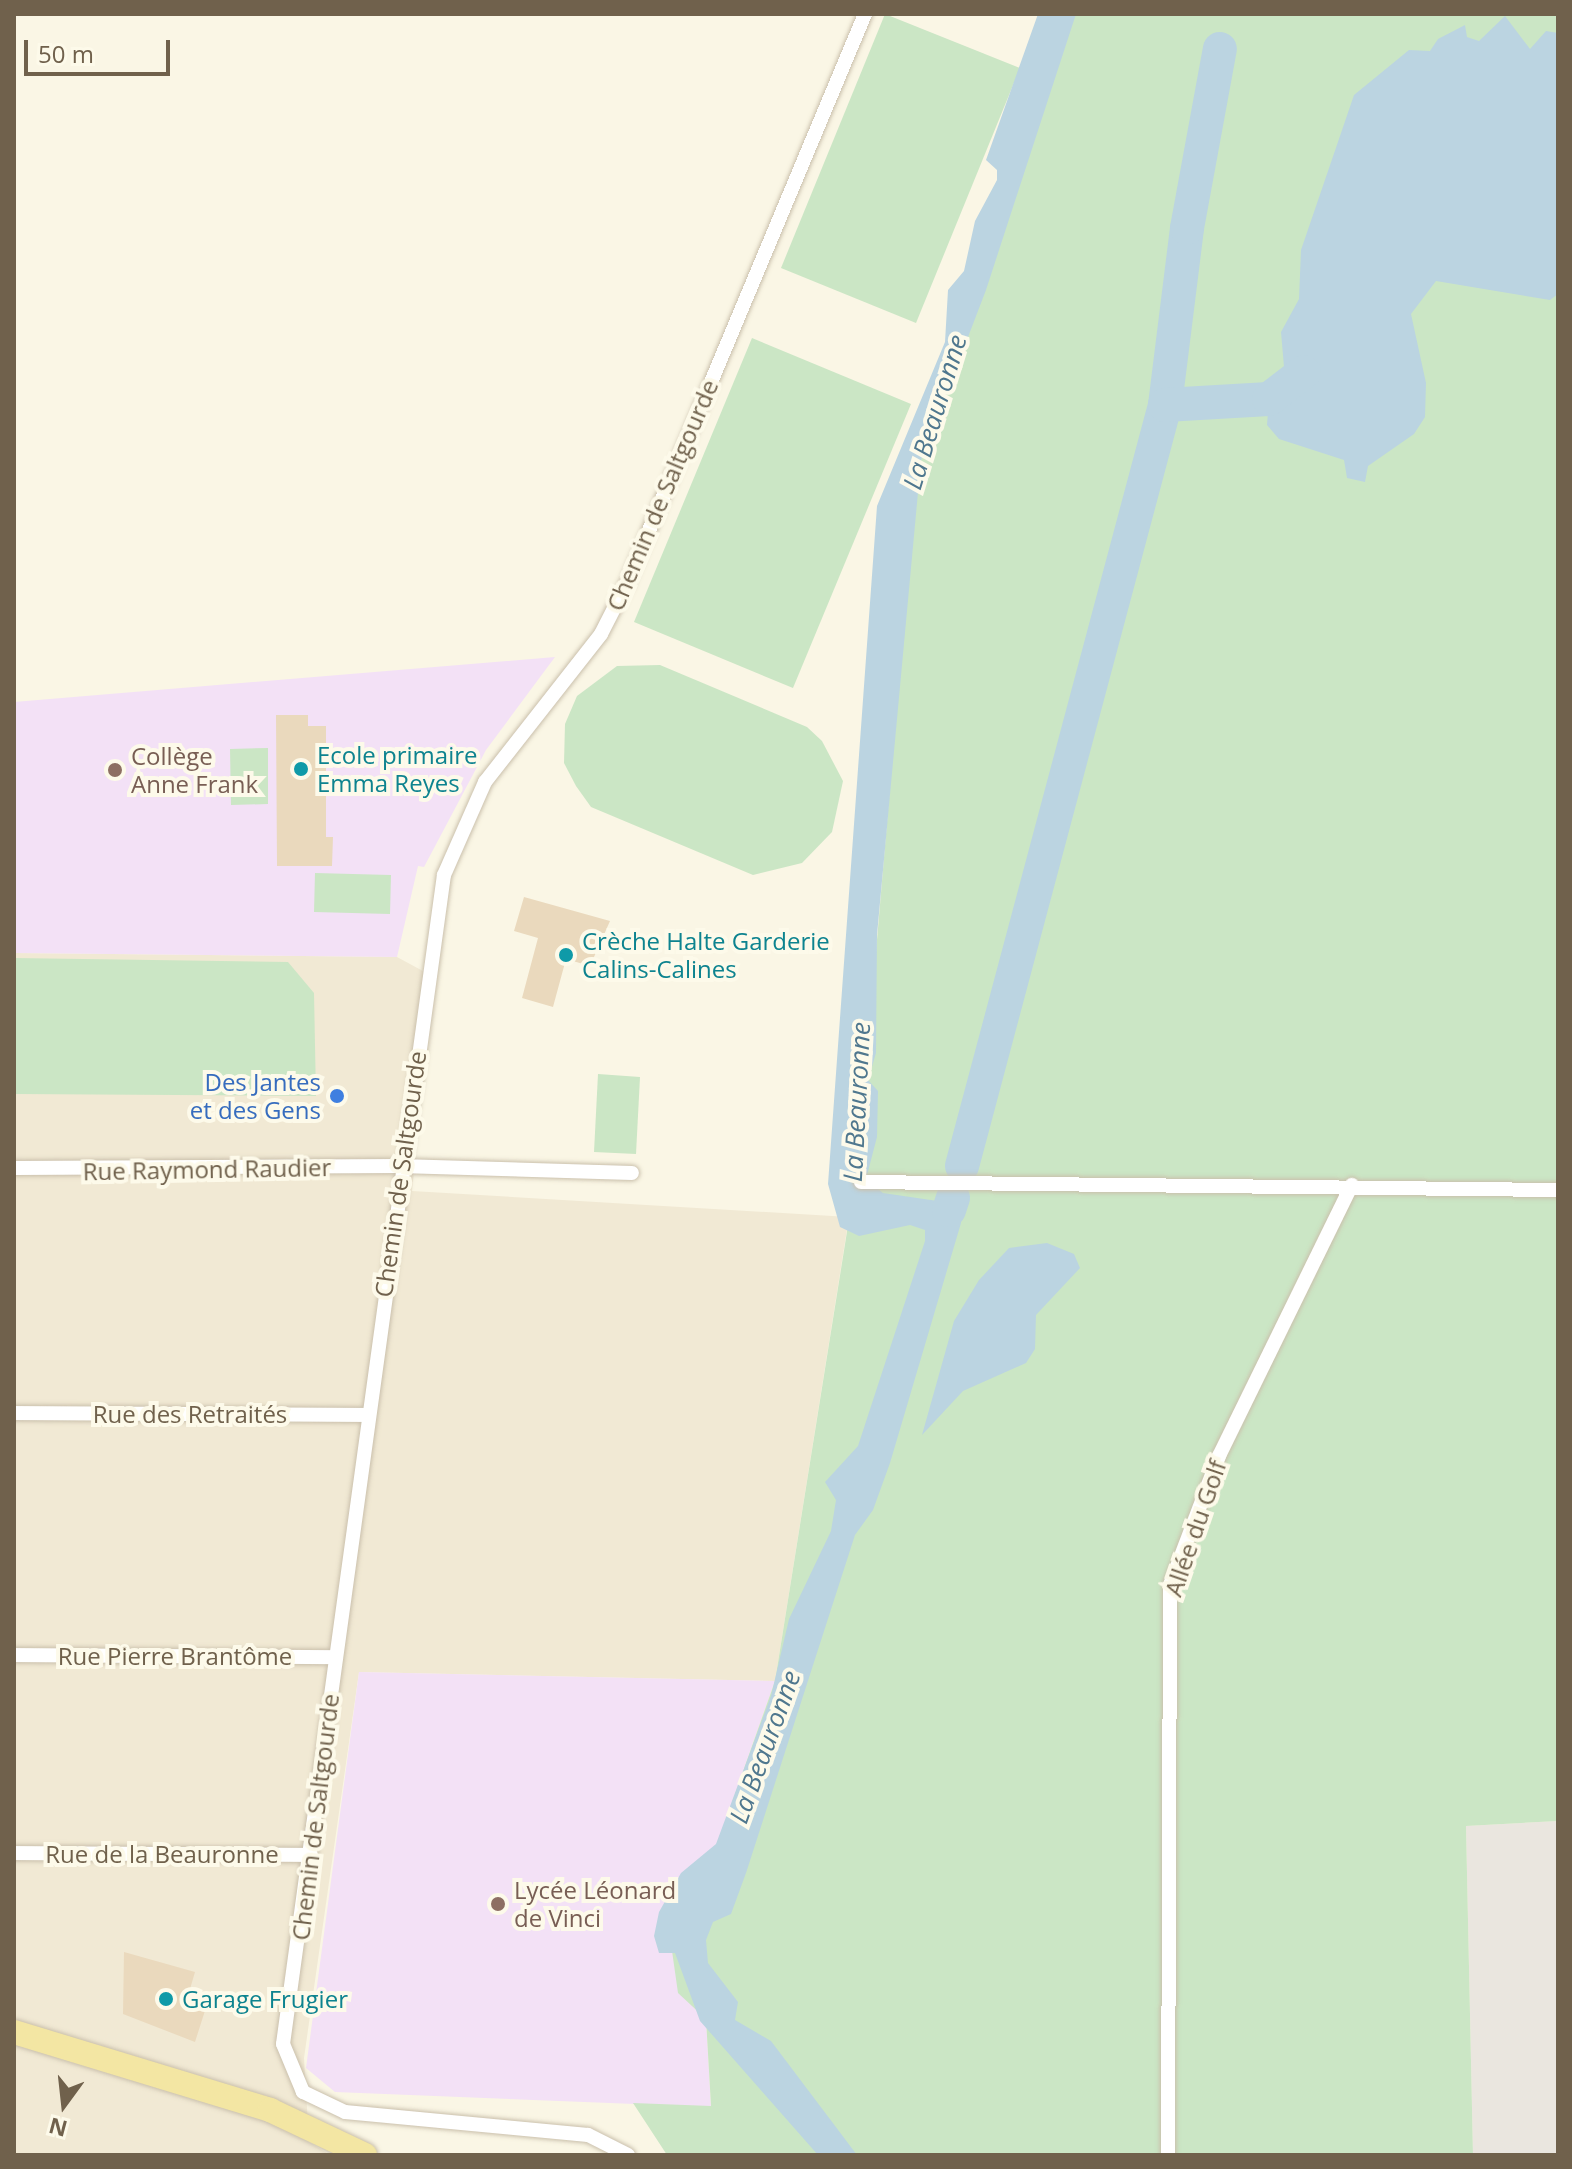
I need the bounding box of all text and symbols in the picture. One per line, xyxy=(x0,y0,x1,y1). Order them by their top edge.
scale bar xyxy=(28,24,174,74)
text: 50 m xyxy=(38,37,94,70)
water label: La Beauronne xyxy=(897,331,973,493)
street label: Chemin de Saltgourde xyxy=(600,375,724,615)
place label: Ecole primaire Emma Reyes xyxy=(317,741,477,797)
place label: Collège Anne Frank xyxy=(131,742,258,798)
marker: Ecole primaire Emma Reyes xyxy=(292,760,310,778)
marker: Collège Anne Frank xyxy=(106,761,124,779)
place label: Crèche Halte Garderie Calins-Calines xyxy=(582,927,830,983)
marker: Crèche Halte Garderie Calins-Calines xyxy=(557,946,575,964)
water label: La Beauronne xyxy=(837,1021,877,1183)
street label: Chemin de Saltgourde xyxy=(368,1049,432,1299)
place label: Des Jantes et des Gens xyxy=(190,1068,321,1124)
marker: Des Jantes et des Gens xyxy=(328,1087,346,1105)
street label: Rue Raymond Raudier xyxy=(82,1152,332,1186)
street label: Rue des Retraités xyxy=(93,1400,287,1428)
street label: Allée du Golf xyxy=(1158,1456,1232,1600)
street label: Rue Pierre Brantôme xyxy=(58,1642,292,1670)
water label: La Beauronne xyxy=(723,1667,807,1827)
street label: Chemin de Saltgourde xyxy=(286,1692,344,1942)
street label: Rue de la Beauronne xyxy=(45,1840,279,1868)
place label: Lycée Léonard de Vinci xyxy=(514,1876,676,1932)
marker: Lycée Léonard de Vinci xyxy=(489,1895,507,1913)
place label: Garage Frugier xyxy=(182,1985,348,2013)
marker: Garage Frugier xyxy=(157,1990,175,2008)
north arrow xyxy=(24,2065,104,2145)
text: N xyxy=(45,2111,70,2145)

